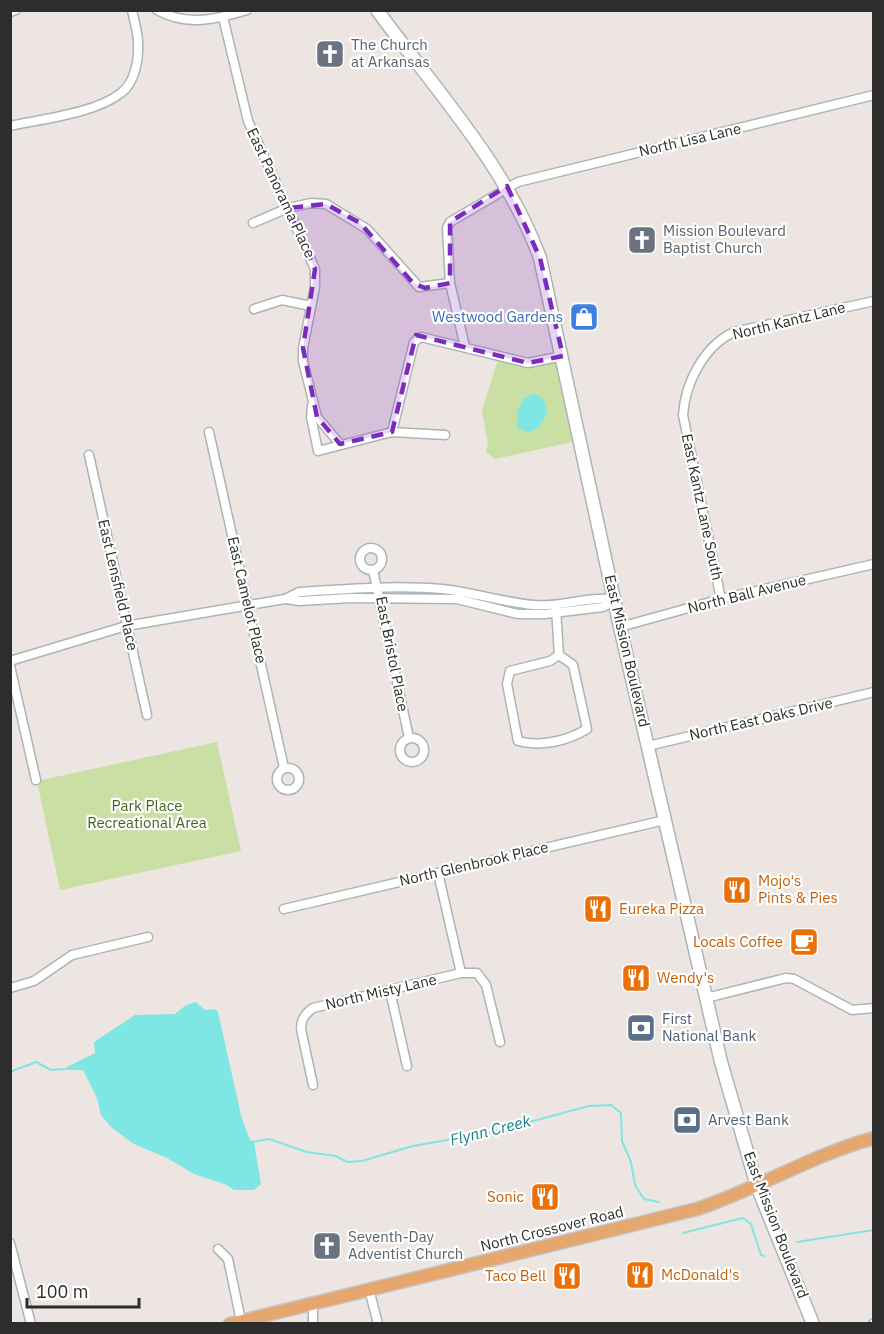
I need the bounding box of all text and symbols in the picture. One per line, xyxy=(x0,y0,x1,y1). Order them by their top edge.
place label: The Church at Arkansas xyxy=(351,35,430,71)
church icon: The Church at Arkansas xyxy=(314,38,346,70)
street label: North Lisa Lane xyxy=(637,119,743,160)
street label: East Panorama Place xyxy=(243,125,320,261)
place label: Mission Boulevard Baptist Church xyxy=(663,221,786,257)
church icon: Mission Boulevard Baptist Church xyxy=(626,224,658,256)
street label: North Kantz Lane xyxy=(730,297,847,344)
shop icon: Westwood Gardens xyxy=(568,301,600,333)
place label: Westwood Gardens xyxy=(432,307,563,326)
street label: East Kantz Lane South xyxy=(678,432,727,582)
street label: East Lensfield Place xyxy=(94,517,143,652)
street label: East Camelot Place xyxy=(224,535,271,665)
street label: North Ball Avenue xyxy=(686,570,808,617)
street label: East Mission Boulevard xyxy=(601,573,654,729)
street label: East Bristol Place xyxy=(372,595,413,713)
street label: North East Oaks Drive xyxy=(687,693,834,744)
park label: Park Place Recreational Area xyxy=(87,796,207,832)
street label: North Glenbrook Place xyxy=(398,837,550,890)
place label: Mojo's Pints & Pies xyxy=(758,871,838,907)
restaurant icon: Mojo's Pints & Pies xyxy=(721,874,753,906)
restaurant icon: Eureka Pizza xyxy=(582,893,614,925)
place label: Eureka Pizza xyxy=(619,899,704,918)
cafe icon: Locals Coffee xyxy=(788,926,820,958)
place label: Locals Coffee xyxy=(693,932,783,951)
restaurant icon: Wendy's xyxy=(620,962,652,994)
place label: Wendy's xyxy=(657,968,714,987)
street label: North Misty Lane xyxy=(323,969,438,1014)
place label: First National Bank xyxy=(662,1009,757,1045)
bank icon: First National Bank xyxy=(625,1012,657,1044)
bank icon: Arvest Bank xyxy=(671,1104,703,1136)
water label: Flynn Creek xyxy=(448,1110,533,1150)
place label: Arvest Bank xyxy=(708,1110,789,1129)
street label: East Mission Boulevard xyxy=(740,1149,813,1301)
restaurant icon: Sonic xyxy=(529,1181,561,1213)
place label: Sonic xyxy=(487,1187,524,1206)
street label: North Crossover Road xyxy=(478,1202,625,1255)
place label: Seventh-Day Adventist Church xyxy=(348,1227,463,1263)
church icon: Seventh-Day Adventist Church xyxy=(311,1230,343,1262)
restaurant icon: McDonald's xyxy=(624,1259,656,1291)
restaurant icon: Taco Bell xyxy=(551,1260,583,1292)
place label: McDonald's xyxy=(661,1265,739,1284)
place label: Taco Bell xyxy=(485,1266,546,1285)
scale bar xyxy=(27,1271,140,1309)
text: 100 m xyxy=(36,1280,88,1303)

